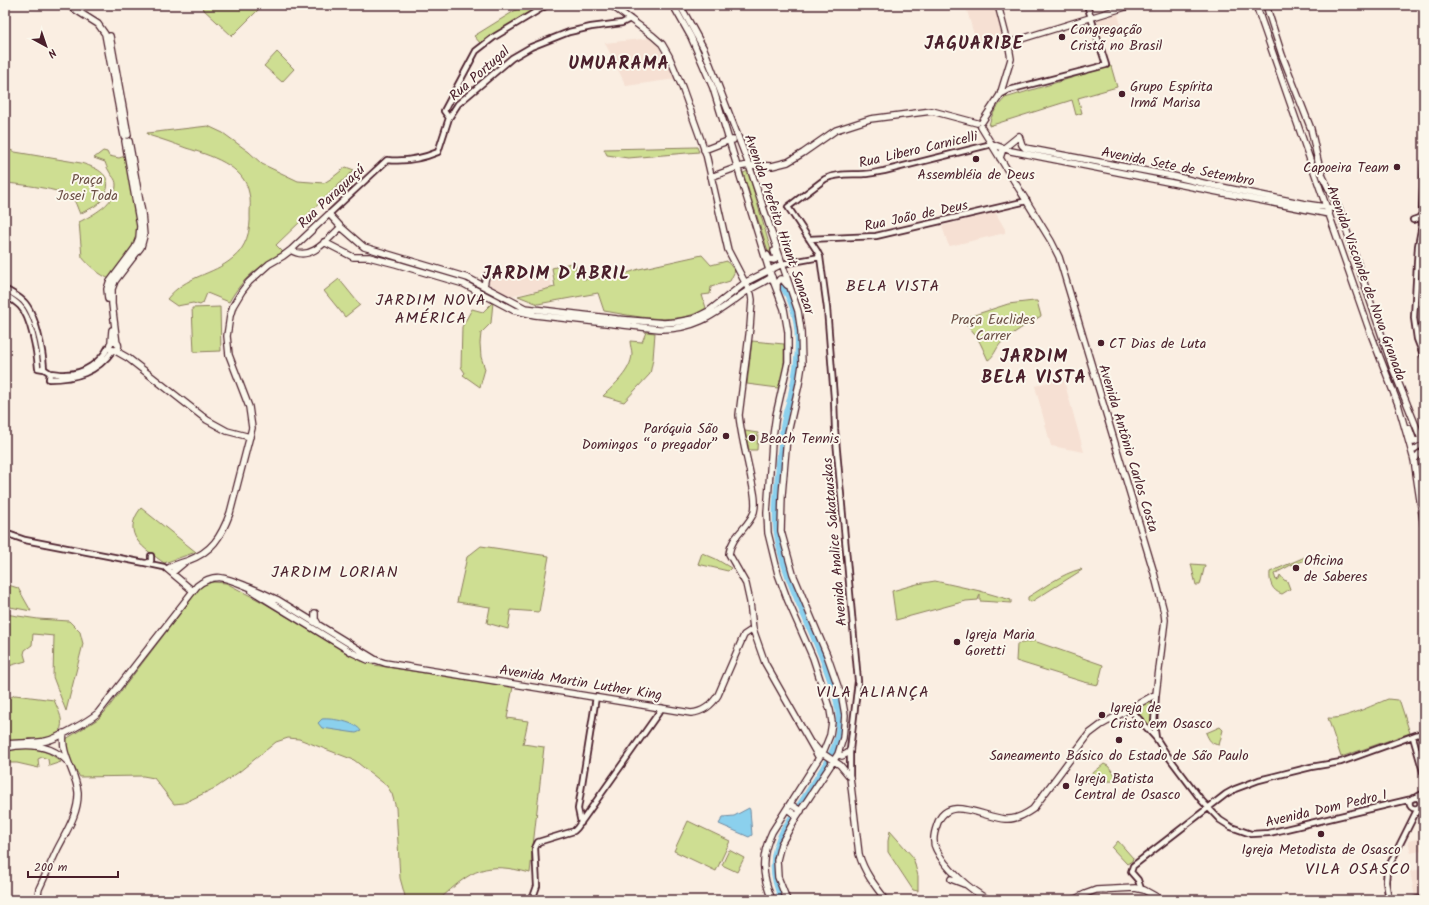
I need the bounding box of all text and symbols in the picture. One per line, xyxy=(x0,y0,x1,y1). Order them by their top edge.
place label: Congregação Cristã no Brasil xyxy=(1070,19,1163,57)
north arrow xyxy=(26,26,66,66)
district label: JAGUARIBE xyxy=(924,30,1024,59)
marker: Congregação Cristã no Brasil xyxy=(1057,32,1067,42)
street label: Rua Portugal xyxy=(444,41,515,106)
text: N xyxy=(43,44,60,62)
district label: UMUARAMA xyxy=(568,50,670,79)
place label: Grupo Espírita Irmã Marisa xyxy=(1130,76,1213,114)
marker: Grupo Espírita Irmã Marisa xyxy=(1117,89,1127,99)
street label: Rua Libero Carnicelli xyxy=(857,125,980,174)
street label: Avenida Prefeito Hirant Sanazar xyxy=(738,131,821,319)
street label: Avenida Sete de Setembro xyxy=(1099,141,1256,193)
marker: Assembléia de Deus xyxy=(971,154,981,164)
place label: Capoeira Team xyxy=(1303,157,1389,179)
street label: Rua Paraguaçú xyxy=(293,159,371,234)
marker: Capoeira Team xyxy=(1392,162,1402,172)
place label: Assembléia de Deus xyxy=(917,164,1035,186)
park label: Praça Josei Toda xyxy=(56,169,118,207)
street label: Avenida Visconde de Nova Granada xyxy=(1320,183,1412,384)
street label: Rua João de Deus xyxy=(862,194,970,238)
district label: JARDIM D'ABRIL xyxy=(482,260,630,289)
district label: BELA VISTA xyxy=(846,274,940,299)
district label: JARDIM NOVA AMÉRICA xyxy=(376,288,486,331)
park label: Praça Euclides Carrer xyxy=(951,309,1035,347)
place label: CT Dias de Luta xyxy=(1109,333,1206,355)
marker: CT Dias de Luta xyxy=(1096,338,1106,348)
district label: JARDIM BELA VISTA xyxy=(981,343,1087,393)
street label: Avenida Antônio Carlos Costa xyxy=(1092,362,1164,535)
place label: Paróquia São Domingos “o pregador” xyxy=(582,418,718,456)
place label: Beach Tennis xyxy=(760,428,839,450)
marker: Paróquia São Domingos “o pregador” xyxy=(721,431,731,441)
marker: Beach Tennis xyxy=(747,433,757,443)
street label: Avenida Analice Sakatauskas xyxy=(817,457,853,627)
place label: Oficina de Saberes xyxy=(1304,550,1367,588)
district label: JARDIM LORIAN xyxy=(271,560,399,585)
marker: Oficina de Saberes xyxy=(1291,563,1301,573)
place label: Igreja Maria Goretti xyxy=(965,624,1035,662)
marker: Igreja Maria Goretti xyxy=(952,637,962,647)
street label: Avenida Martin Luther King xyxy=(498,659,664,707)
district label: VILA ALIANÇA xyxy=(816,680,930,705)
place label: Igreja de Cristo em Osasco xyxy=(1110,697,1212,735)
marker: Igreja de Cristo em Osasco xyxy=(1097,710,1107,720)
marker: Saneamento Básico do Estado de São Paulo xyxy=(1114,735,1124,745)
place label: Saneamento Básico do Estado de São Paulo xyxy=(989,745,1249,767)
place label: Igreja Batista Central de Osasco xyxy=(1074,768,1180,806)
marker: Igreja Batista Central de Osasco xyxy=(1061,781,1071,791)
street label: Avenida Dom Pedro I xyxy=(1263,784,1389,834)
marker: Igreja Metodista de Osasco xyxy=(1316,829,1326,839)
place label: Igreja Metodista de Osasco xyxy=(1241,839,1401,861)
scale bar xyxy=(28,853,118,879)
district label: VILA OSASCO xyxy=(1305,857,1411,882)
text: 200 m xyxy=(34,858,68,877)

